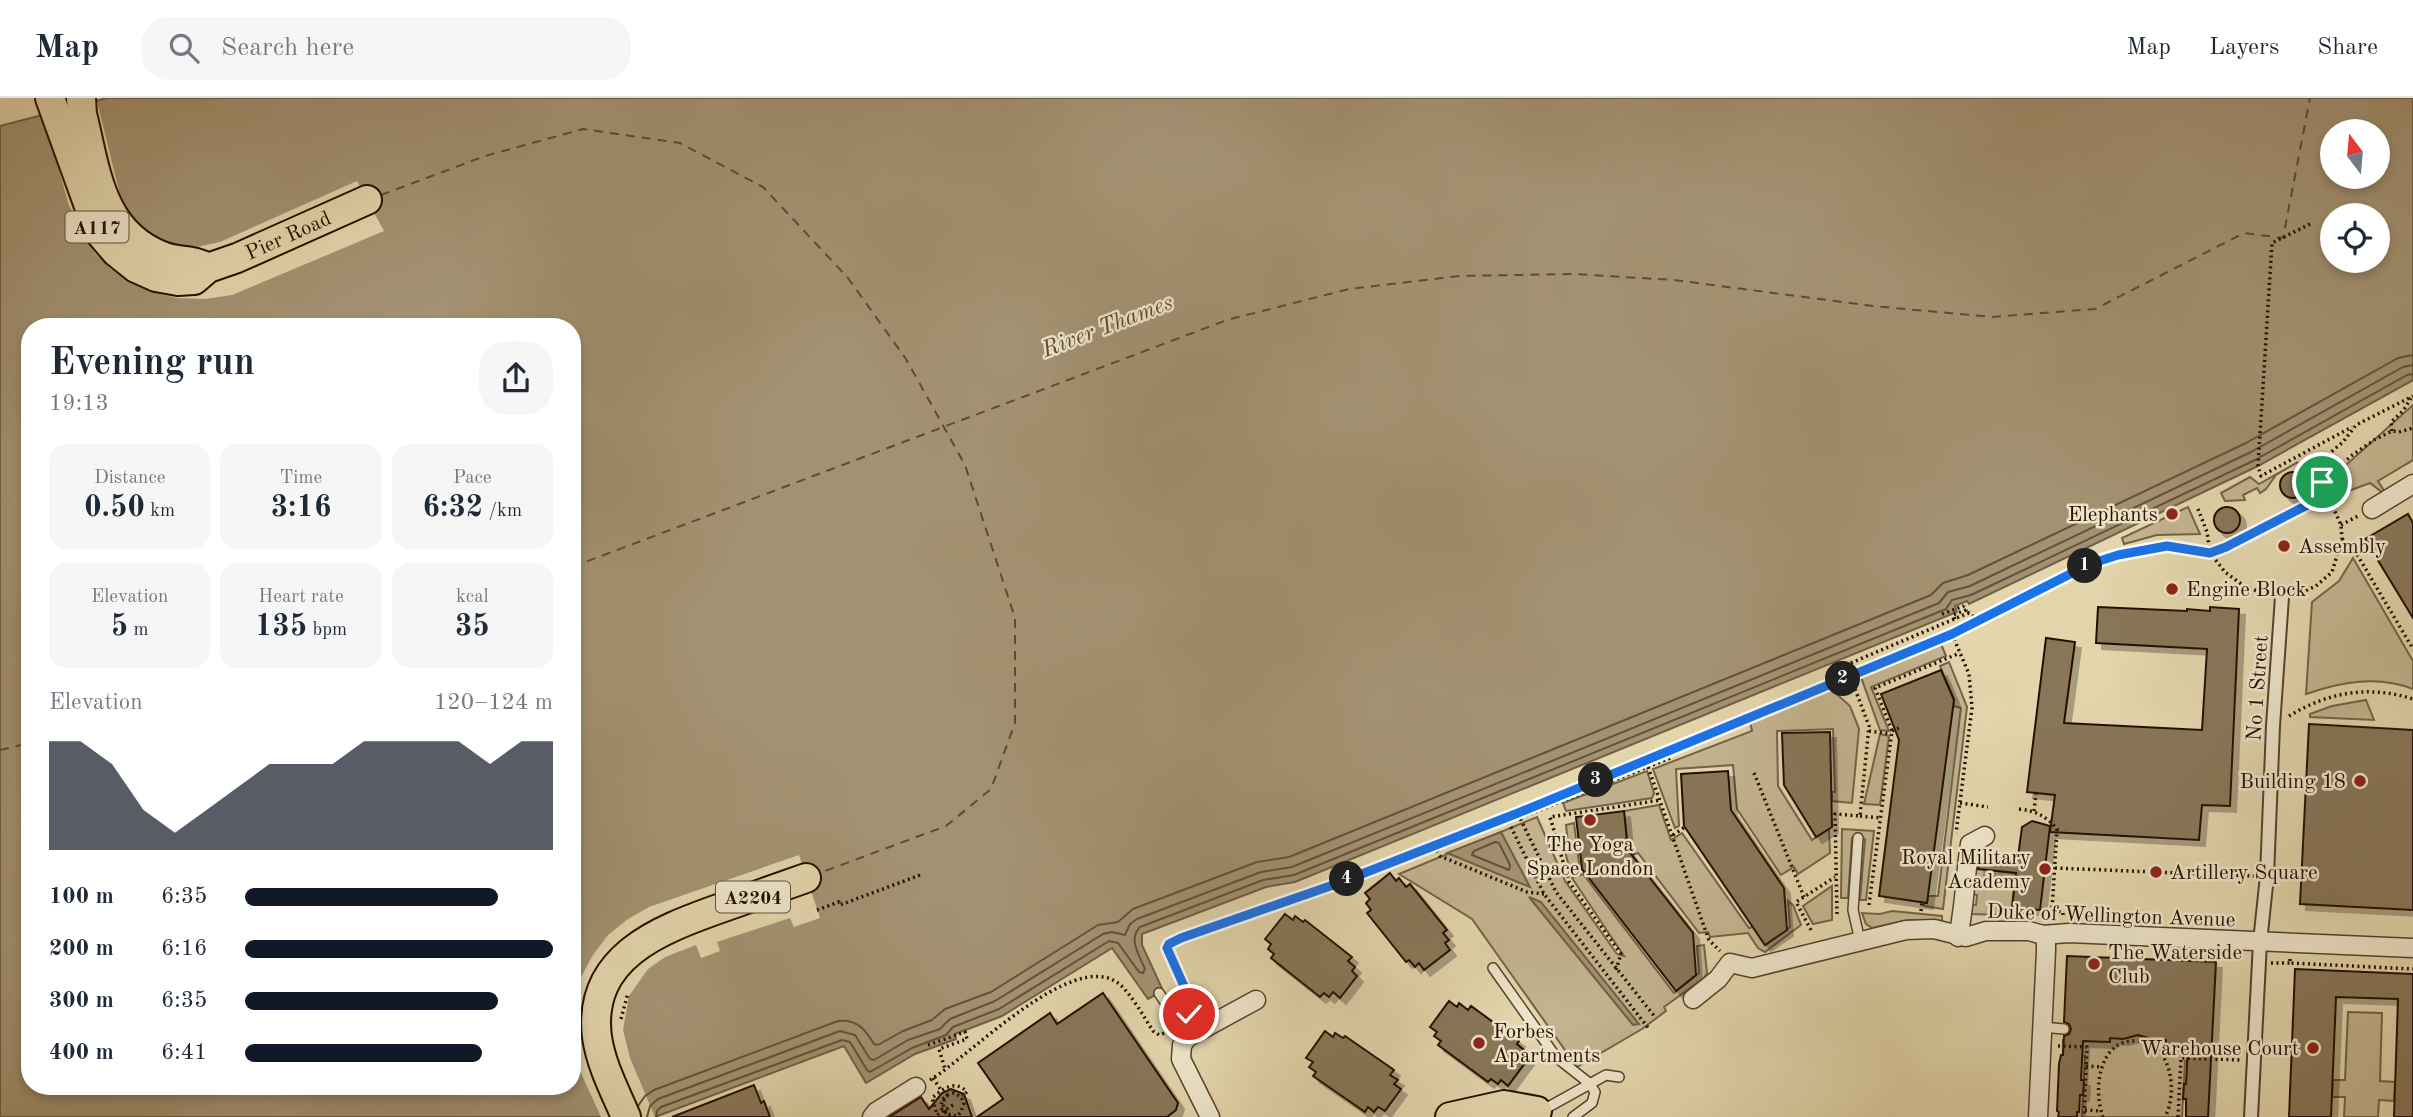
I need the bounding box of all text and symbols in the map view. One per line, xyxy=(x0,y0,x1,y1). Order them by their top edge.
search box xyxy=(141,17,631,80)
icon: search xyxy=(165,29,203,67)
text: Map xyxy=(35,32,99,65)
text: Search here xyxy=(221,35,354,61)
text: Map xyxy=(2127,36,2171,60)
text: Layers xyxy=(2209,36,2279,60)
text: Share xyxy=(2317,36,2378,60)
north arrow xyxy=(2320,119,2390,189)
map controls xyxy=(2320,119,2390,273)
button: locate xyxy=(2320,203,2390,273)
street label: Pier Road xyxy=(243,208,334,265)
road number: A117 xyxy=(66,211,128,242)
water label: River Thames xyxy=(1038,291,1177,362)
button: share xyxy=(479,341,553,415)
text: Evening run xyxy=(49,345,255,383)
text: 19:13 xyxy=(49,392,109,415)
pin xyxy=(2292,452,2352,512)
icon: arrive xyxy=(2303,463,2341,501)
text: Distance xyxy=(94,469,165,488)
text: Time xyxy=(280,469,322,488)
text: Pace xyxy=(453,469,492,488)
text: 0.50 xyxy=(84,493,145,523)
text: 3:16 xyxy=(271,493,331,523)
text: 6:32 xyxy=(423,493,483,523)
text: km xyxy=(145,502,175,521)
text: /km xyxy=(483,502,522,521)
place label: Elephants xyxy=(2068,505,2158,526)
marker: Elephants xyxy=(2164,506,2180,522)
place label: Assembly xyxy=(2298,537,2386,558)
marker: Assembly xyxy=(2276,538,2292,554)
pin: 1 xyxy=(2068,548,2102,584)
text: 1 xyxy=(2079,556,2090,575)
place label: Engine Block xyxy=(2186,580,2306,601)
marker: Engine Block xyxy=(2164,581,2180,597)
text: Elevation xyxy=(91,588,168,607)
text: Heart rate xyxy=(258,588,344,607)
text: kcal xyxy=(456,588,489,607)
text: 5 xyxy=(111,612,128,642)
text: 135 xyxy=(255,612,307,642)
text: 35 xyxy=(455,612,490,642)
text: m xyxy=(128,621,149,640)
text: bpm xyxy=(307,621,347,640)
street label: No 1 Street xyxy=(2244,634,2273,742)
pin: 2 xyxy=(1826,662,1860,696)
text: 2 xyxy=(1837,669,1848,688)
text: Elevation xyxy=(49,691,143,714)
text: 120–124 m xyxy=(434,691,553,714)
pin: 3 xyxy=(1578,762,1614,798)
text: 3 xyxy=(1590,770,1601,789)
place label: Building 18 xyxy=(2239,772,2346,793)
marker: Building 18 xyxy=(2352,773,2368,789)
marker: The Yoga Space London xyxy=(1582,812,1598,828)
place label: The Yoga Space London xyxy=(1526,835,1654,880)
place label: Royal Military Academy xyxy=(1901,848,2031,893)
marker: Royal Military Academy xyxy=(2037,861,2053,877)
pin: 4 xyxy=(1330,862,1364,896)
place label: Artillery Square xyxy=(2170,863,2318,884)
marker: Artillery Square xyxy=(2148,864,2164,880)
text: 4 xyxy=(1341,869,1352,888)
road number: A2204 xyxy=(716,882,790,912)
text: 100 m xyxy=(49,885,114,908)
text: 6:35 xyxy=(161,885,207,908)
street label: Duke of Wellington Avenue xyxy=(1986,902,2236,931)
text: 200 m xyxy=(49,937,114,960)
text: 6:16 xyxy=(161,937,207,960)
place label: The Waterside Club xyxy=(2108,943,2242,988)
marker: The Waterside Club xyxy=(2086,956,2102,972)
pin xyxy=(1159,984,1219,1044)
text: 300 m xyxy=(49,989,114,1012)
text: 6:35 xyxy=(161,989,207,1012)
icon: check xyxy=(1170,995,1208,1033)
place label: Forbes Apartments xyxy=(1493,1022,1600,1067)
marker: Forbes Apartments xyxy=(1471,1035,1487,1051)
place label: Warehouse Court xyxy=(2140,1039,2299,1060)
marker: Warehouse Court xyxy=(2305,1040,2321,1056)
text: 400 m xyxy=(49,1041,114,1064)
text: 6:41 xyxy=(161,1041,207,1064)

